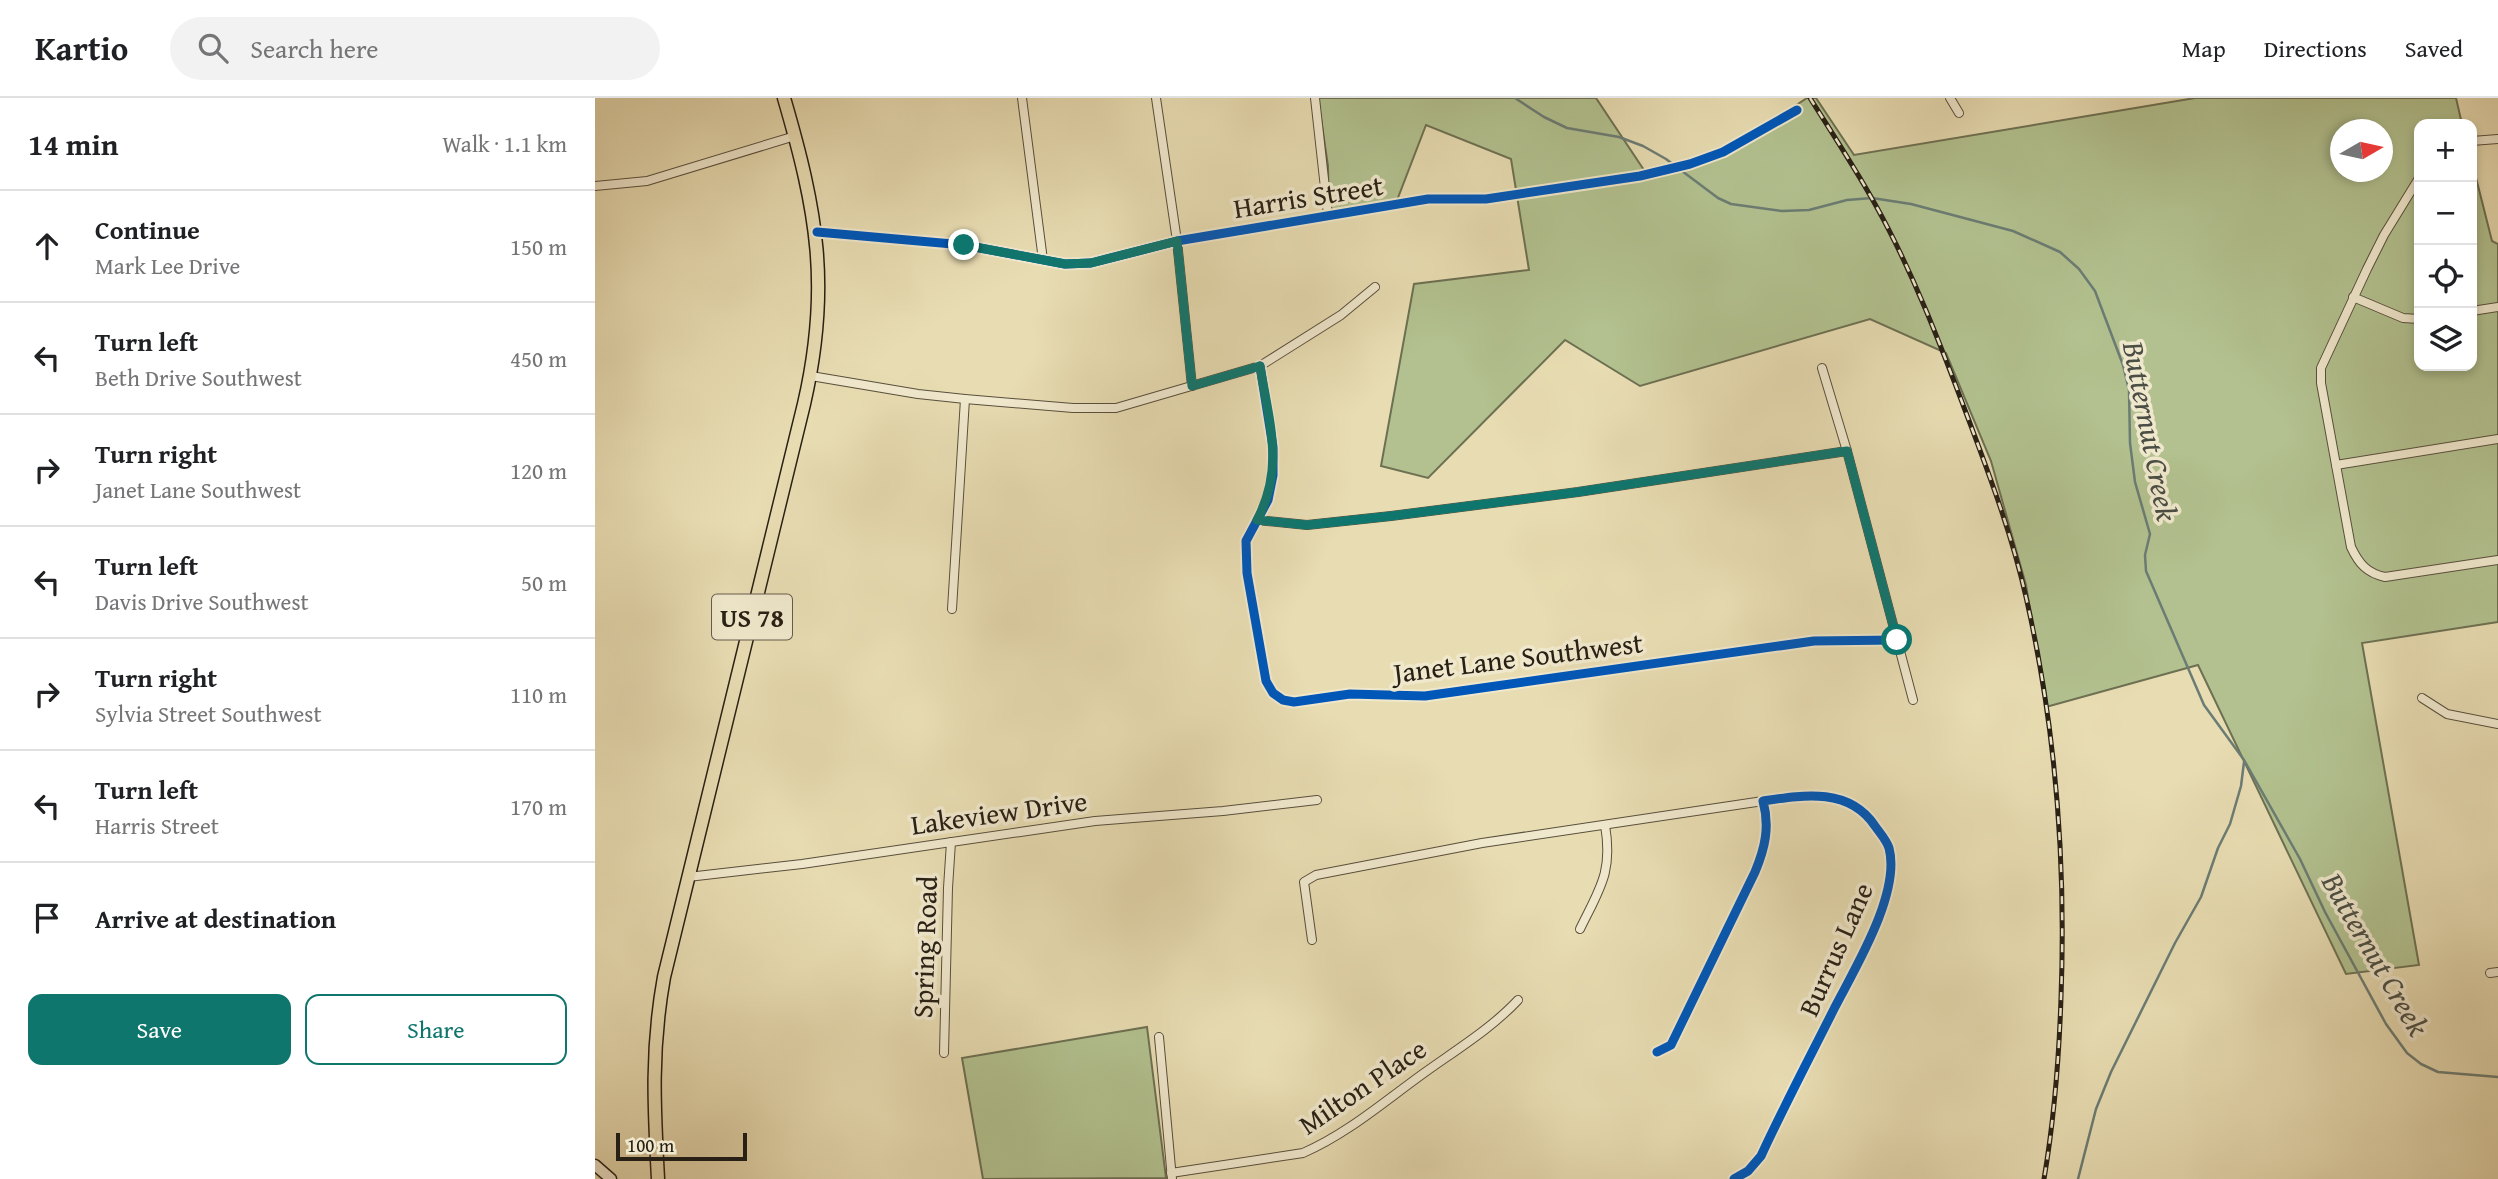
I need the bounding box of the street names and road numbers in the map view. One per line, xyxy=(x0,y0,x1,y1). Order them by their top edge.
street label: Harris Street xyxy=(1230,164,1386,228)
road number: US 78 xyxy=(712,594,792,639)
street label: Janet Lane Southwest xyxy=(1388,621,1645,693)
street label: Lakeview Drive xyxy=(908,779,1090,845)
street label: Spring Road xyxy=(901,875,947,1019)
street label: Burrus Lane xyxy=(1787,876,1883,1022)
street label: Milton Place xyxy=(1290,1028,1434,1144)

